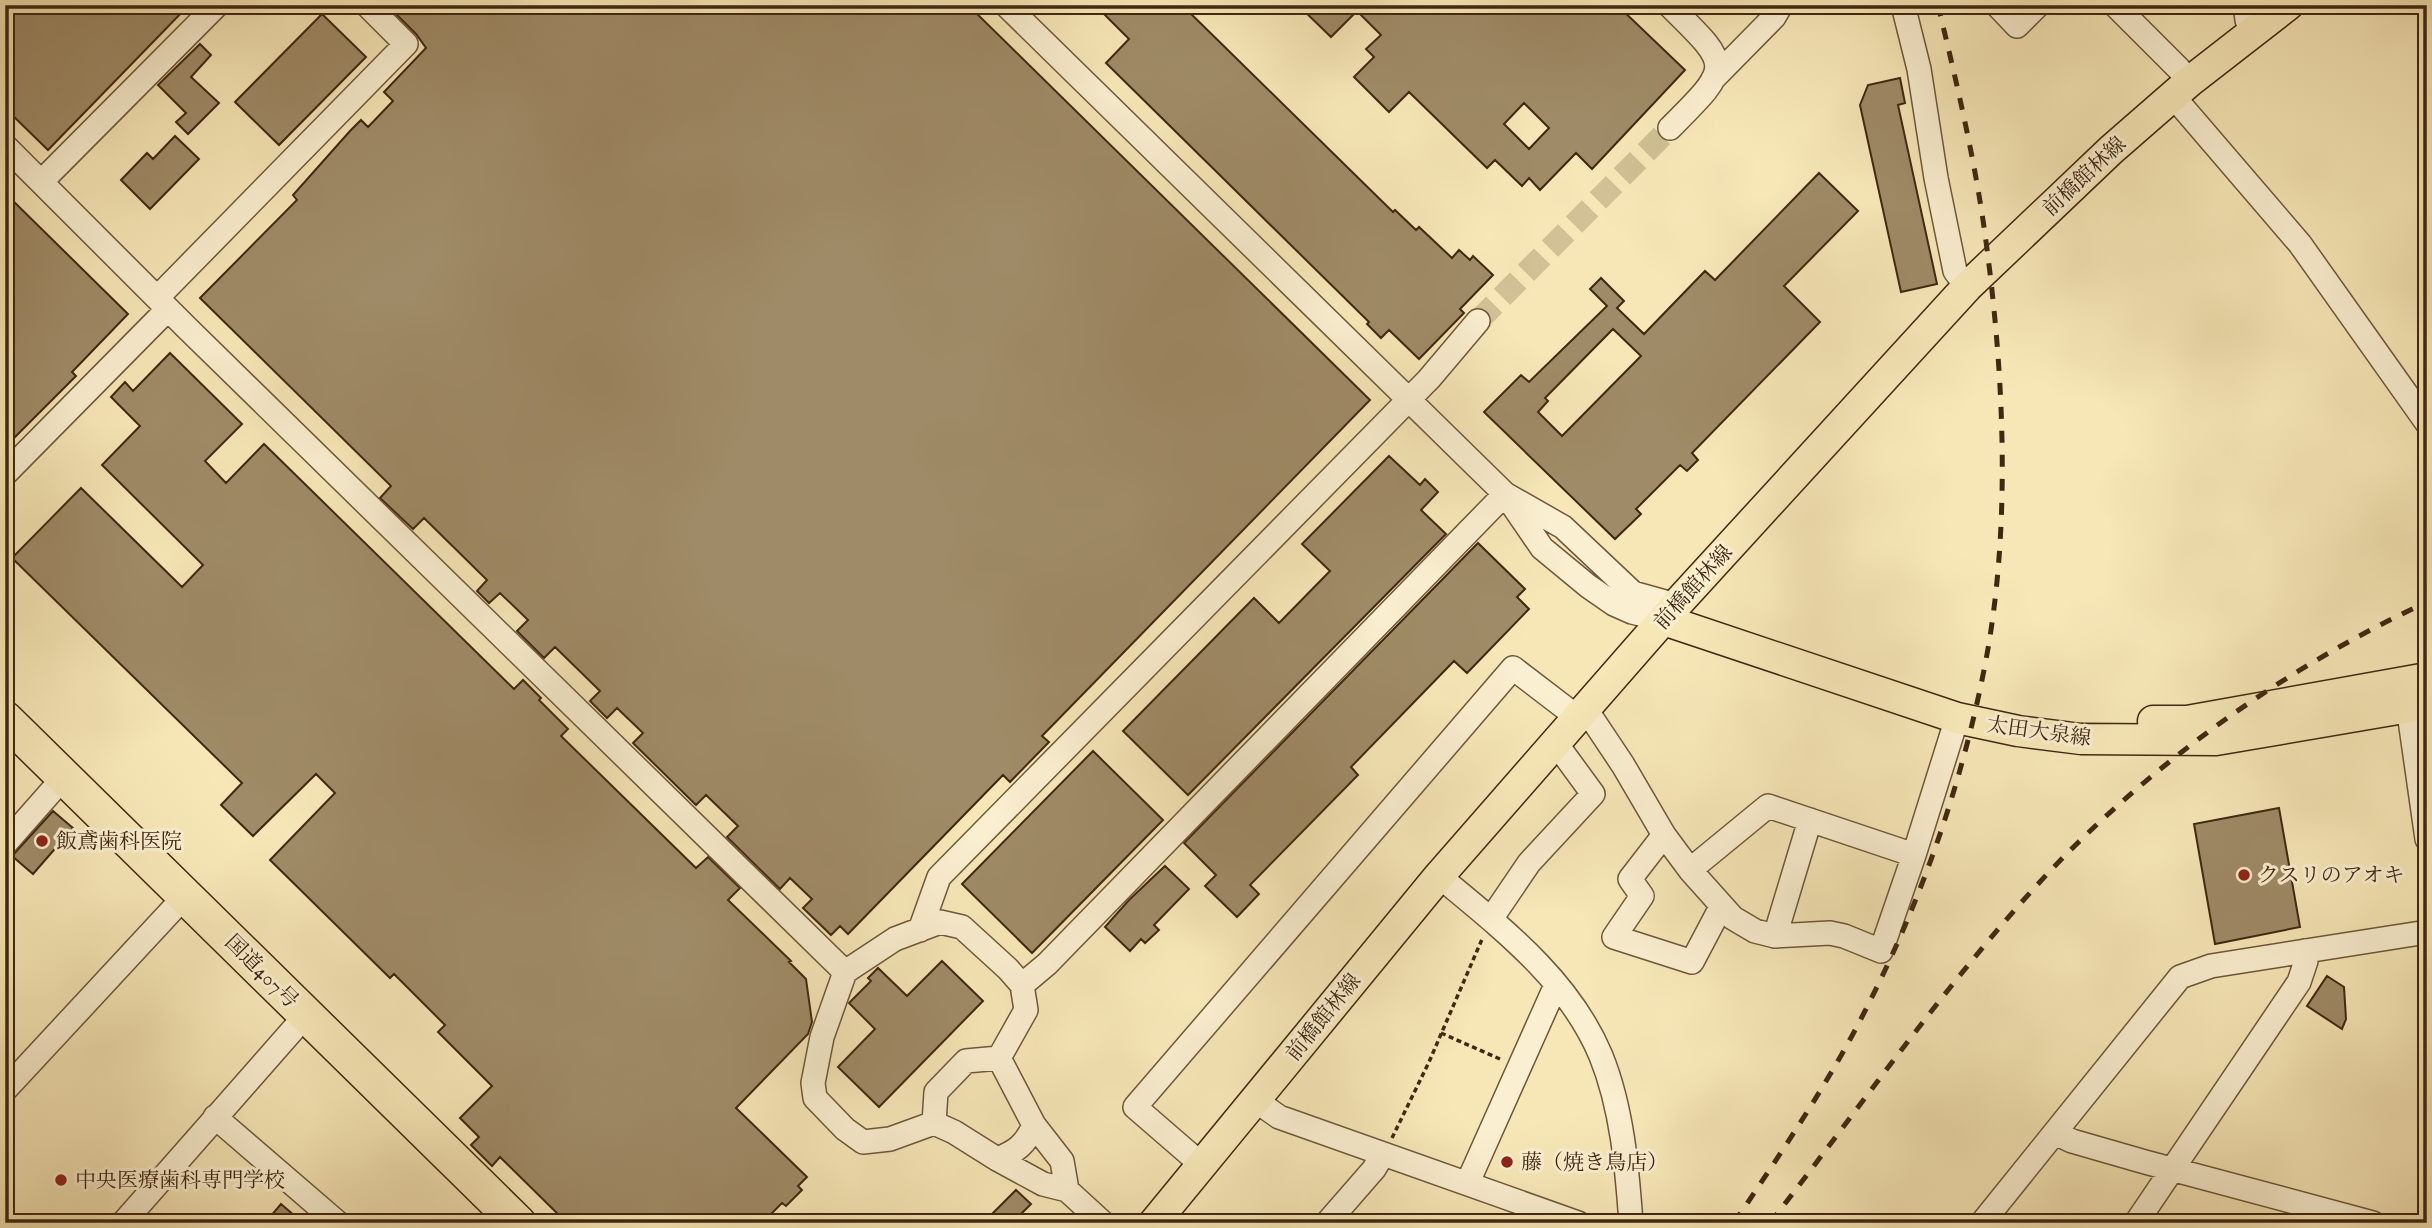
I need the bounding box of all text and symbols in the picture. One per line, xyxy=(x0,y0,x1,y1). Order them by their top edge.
street label: 前橋館林線 xyxy=(2037,131,2133,223)
street label: 前橋館林線 xyxy=(1649,540,1739,636)
street label: 太田大泉線 xyxy=(1985,712,2093,753)
place label: 飯鳶歯科医院 xyxy=(56,829,182,856)
marker: 飯鳶歯科医院 xyxy=(34,833,50,849)
place label: クスリのアオキ xyxy=(2258,863,2405,890)
marker: クスリのアオキ xyxy=(2236,867,2252,883)
street label: 国道407号 xyxy=(218,929,304,1015)
street label: 前橋館林線 xyxy=(1281,969,1368,1067)
place label: 藤（焼き鳥店） xyxy=(1521,1150,1668,1177)
marker: 藤（焼き鳥店） xyxy=(1499,1154,1515,1170)
place label: 中央医療歯科専門学校 xyxy=(75,1168,285,1195)
marker: 中央医療歯科専門学校 xyxy=(53,1172,69,1188)

